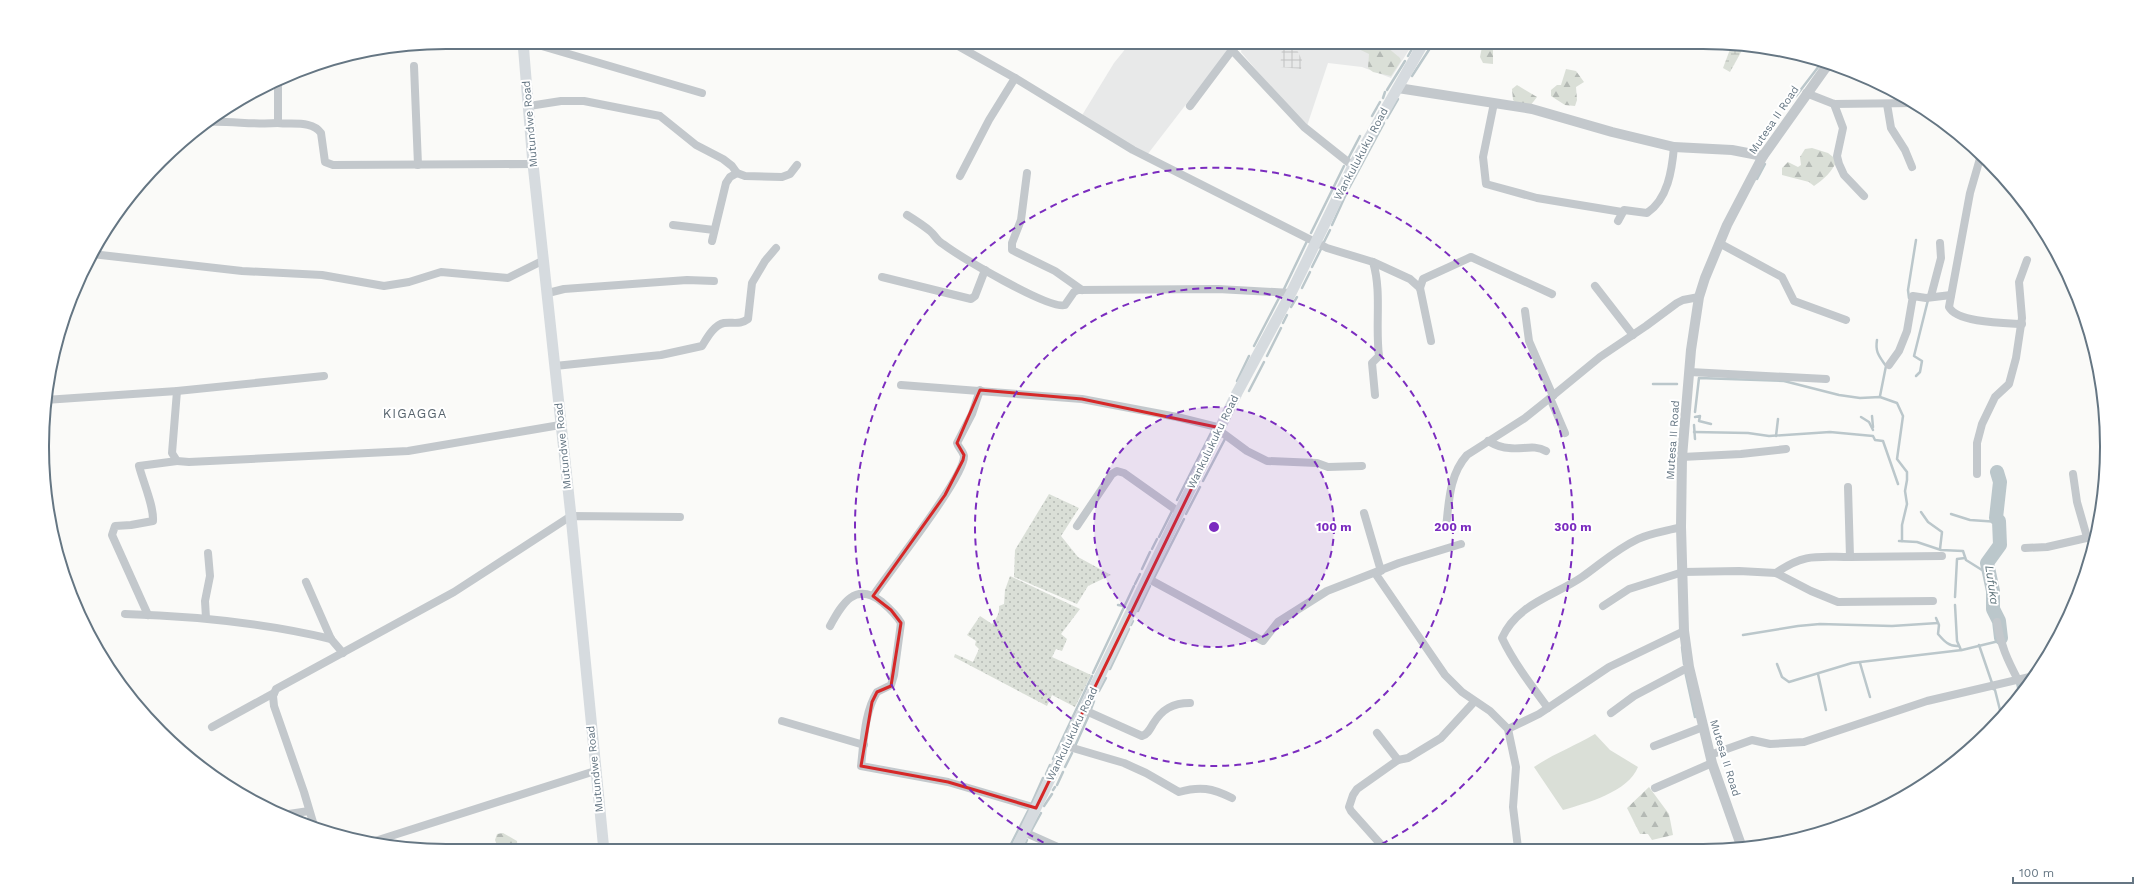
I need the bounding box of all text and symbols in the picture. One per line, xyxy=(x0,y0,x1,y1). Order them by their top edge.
street label: Mutundwe Road xyxy=(520,80,540,168)
street label: Mutesa II Road xyxy=(1746,83,1802,157)
street label: Wankulukuku Road xyxy=(1331,105,1391,203)
street label: Wankulukuku Road xyxy=(1185,393,1241,491)
street label: Mutesa II Road xyxy=(1664,400,1682,480)
street label: Mutundwe Road xyxy=(552,402,574,490)
district label: KIGAGGA xyxy=(383,406,447,421)
centre of rings xyxy=(1207,520,1221,534)
text: 100 m xyxy=(1316,520,1352,534)
text: 200 m xyxy=(1434,520,1472,534)
text: 300 m xyxy=(1554,520,1592,534)
water label: Lufuka xyxy=(1982,564,2002,606)
street label: Wankulukuku Road xyxy=(1044,685,1100,783)
street label: Mutesa II Road xyxy=(1707,718,1743,798)
street label: Mutundwe Road xyxy=(584,725,606,813)
scale bar xyxy=(2013,859,2133,885)
text: 100 m xyxy=(2019,866,2054,880)

